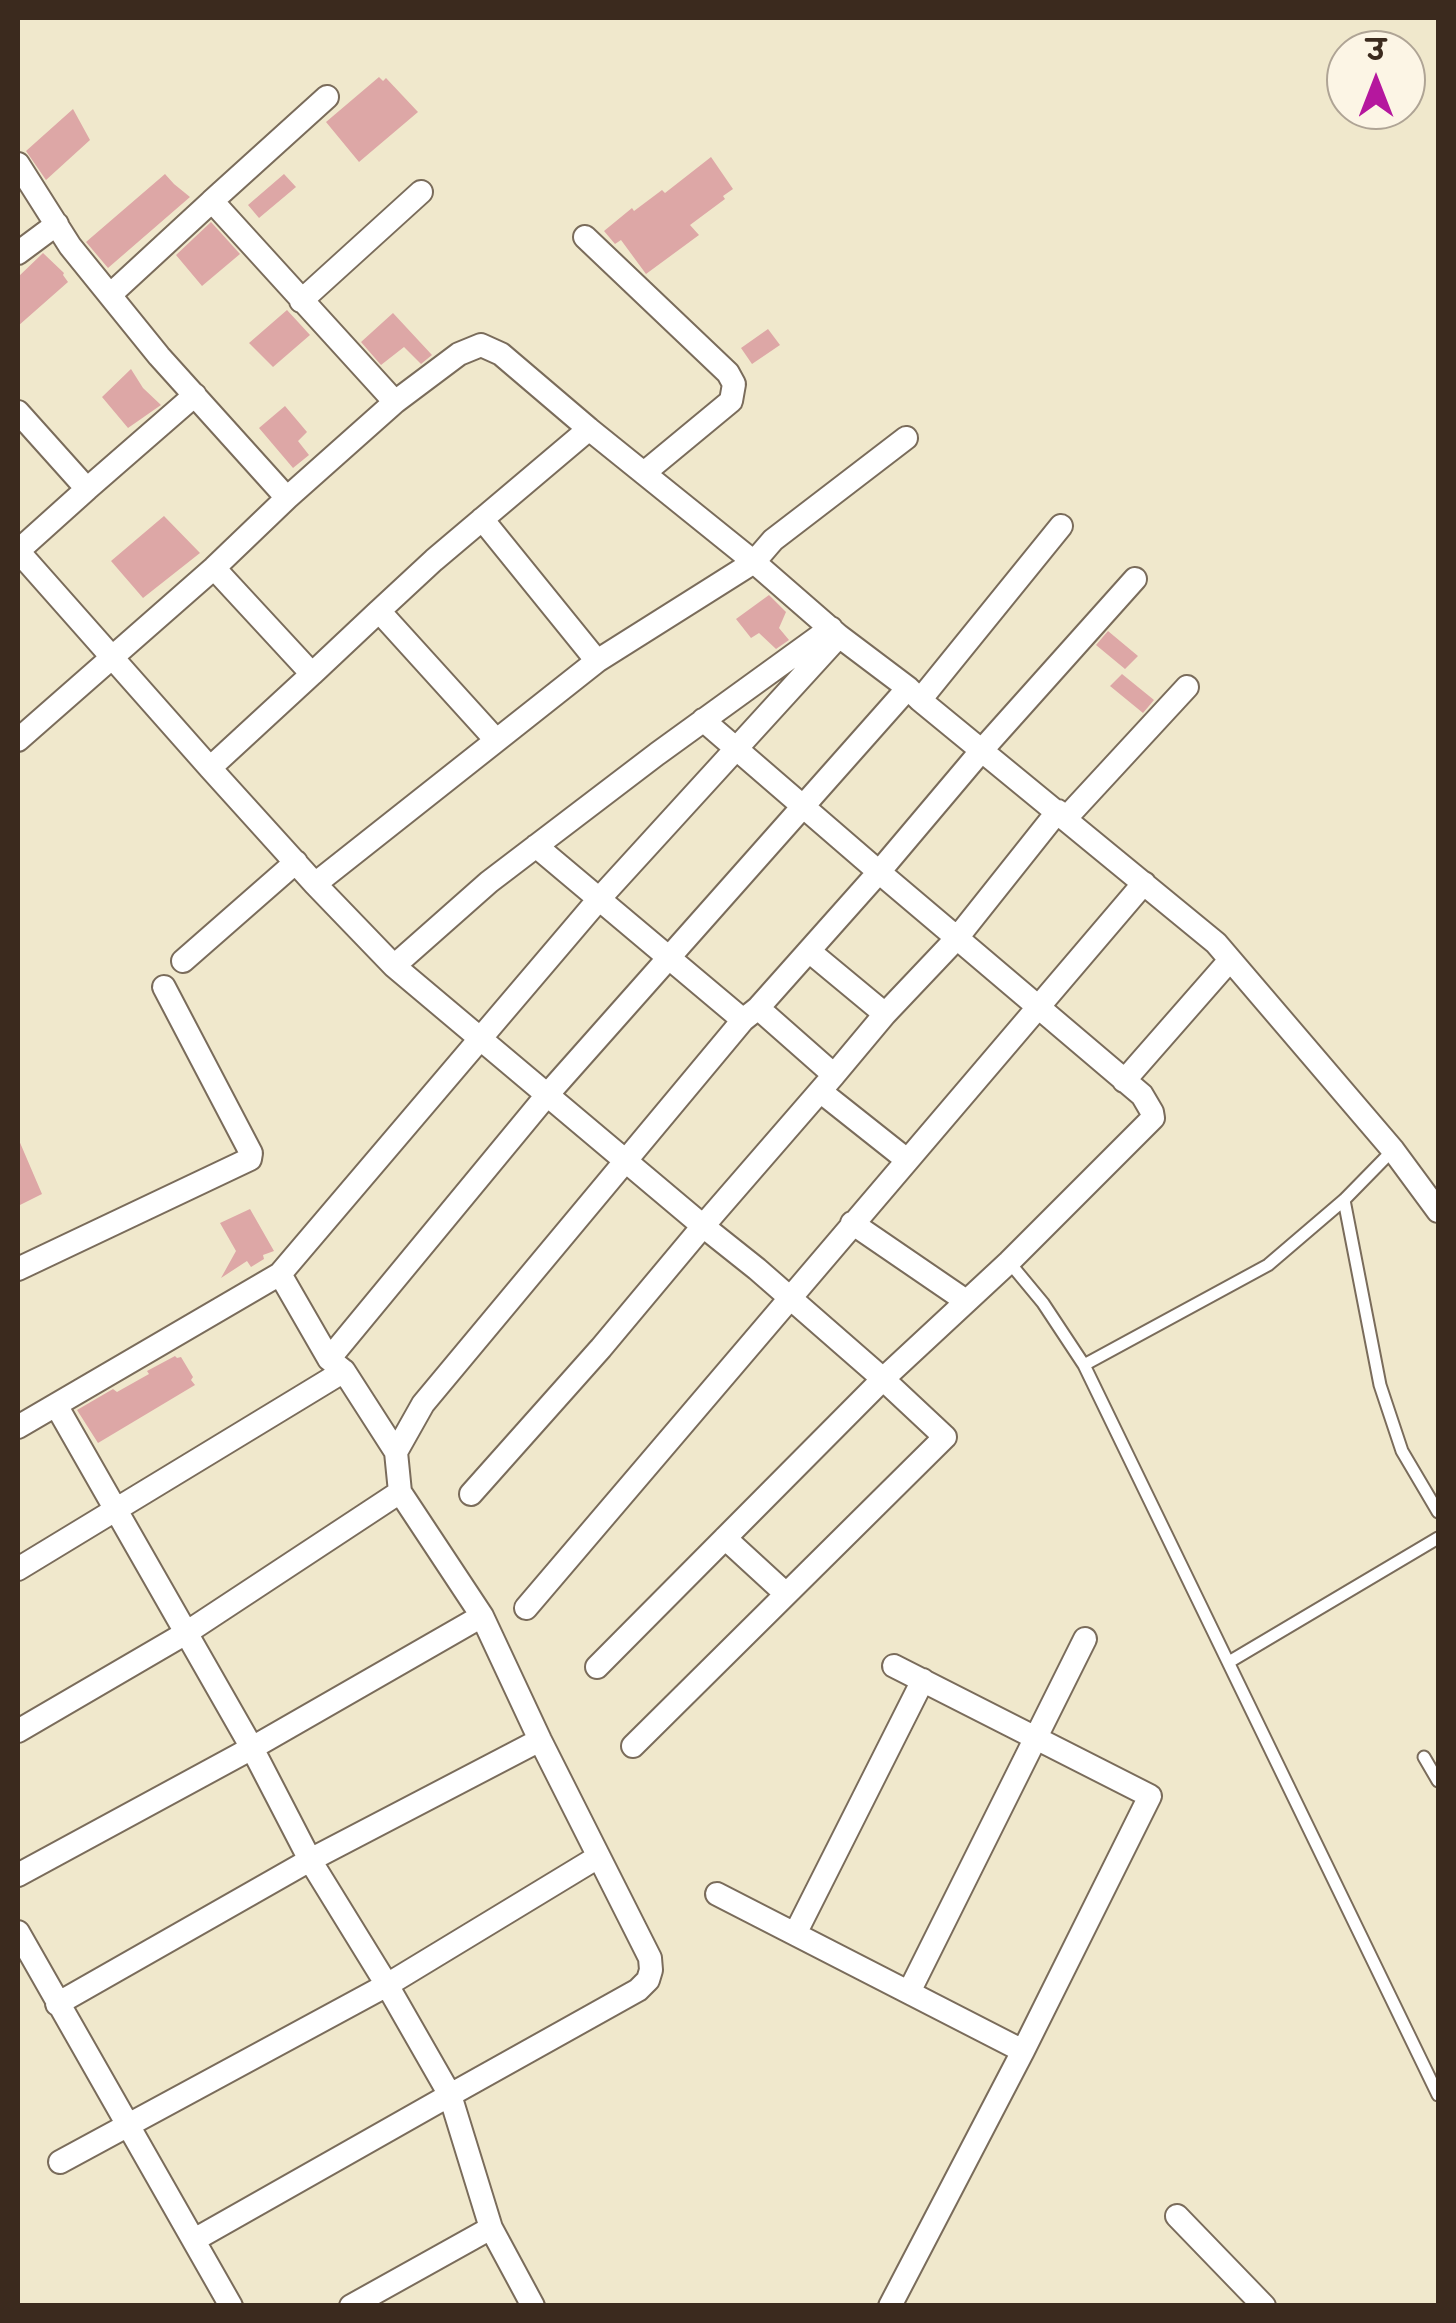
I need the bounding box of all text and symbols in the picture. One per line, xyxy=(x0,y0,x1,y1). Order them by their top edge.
north arrow xyxy=(1326,30,1426,130)
text: उ xyxy=(1367,35,1385,68)

